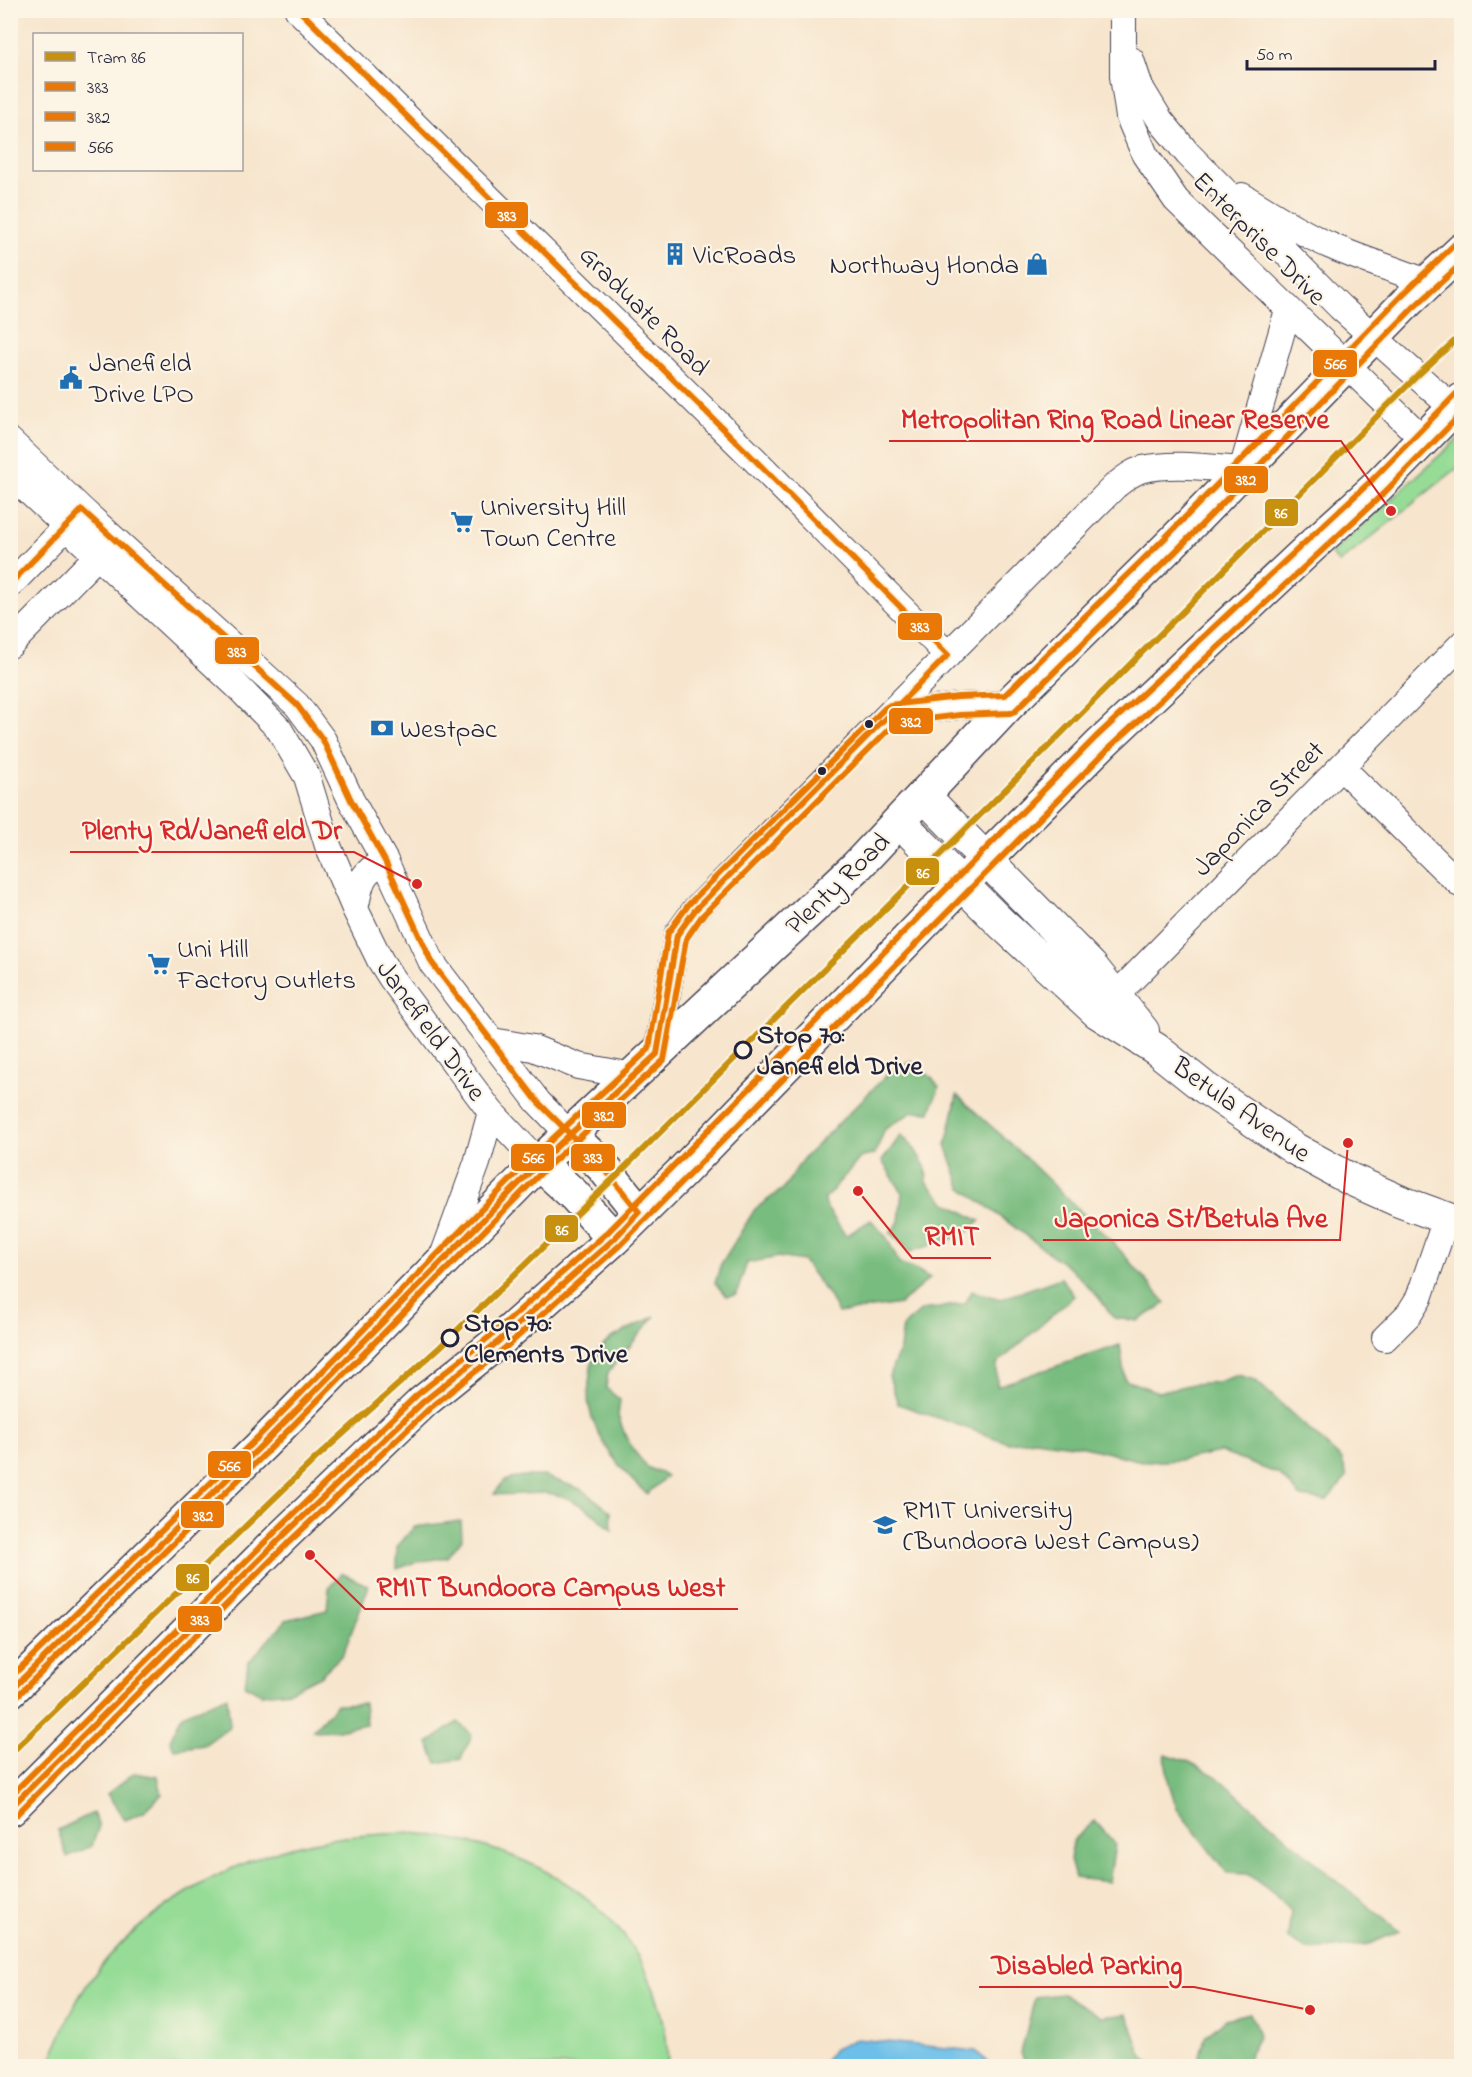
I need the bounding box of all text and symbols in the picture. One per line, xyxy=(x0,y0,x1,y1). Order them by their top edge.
legend xyxy=(33,33,243,171)
scale bar xyxy=(1247,33,1434,71)
text: 50 m xyxy=(1256,43,1293,69)
text: Tram 86 xyxy=(87,46,146,72)
text: 383 xyxy=(87,76,109,102)
text: 382 xyxy=(87,106,110,132)
text: 566 xyxy=(87,136,113,162)
street label: Enterprise Drive xyxy=(1182,164,1335,316)
line badge: 383 xyxy=(484,201,529,229)
text: 383 xyxy=(496,205,517,229)
street label: Graduate Road xyxy=(569,237,718,386)
place label: VicRoads xyxy=(692,237,796,276)
building icon: VicRoads xyxy=(662,241,688,267)
place label: Northway Honda xyxy=(830,247,1019,286)
shop icon: Northway Honda xyxy=(1024,251,1050,277)
place label: Janefield Drive LPO xyxy=(88,345,194,415)
line badge: 566 xyxy=(1312,349,1358,378)
text: 566 xyxy=(1323,353,1348,377)
public building icon: Janefield Drive LPO xyxy=(58,365,84,391)
callout: Metropolitan Ring Road Linear Reserve xyxy=(889,395,1341,441)
text: Metropolitan Ring Road Linear Reserve xyxy=(901,401,1331,443)
line badge: 382 xyxy=(1223,465,1269,494)
text: 382 xyxy=(1235,469,1256,493)
place label: University Hill Town Centre xyxy=(480,489,626,559)
line badge: 86 xyxy=(1264,498,1299,527)
text: 86 xyxy=(1273,502,1288,526)
supermarket icon: University Hill Town Centre xyxy=(449,509,475,535)
line badge: 383 xyxy=(897,612,943,641)
text: 383 xyxy=(909,616,930,640)
line badge: 383 xyxy=(214,636,260,665)
text: 383 xyxy=(226,641,247,665)
line badge: 382 xyxy=(888,707,934,735)
place label: Westpac xyxy=(400,711,497,750)
text: 382 xyxy=(900,711,921,735)
bank icon: Westpac xyxy=(369,715,395,741)
unlabelled marker xyxy=(863,718,875,730)
street label: Japonica Street xyxy=(1185,733,1335,887)
unlabelled marker xyxy=(816,765,828,777)
callout: Plenty Rd/Janefield Dr xyxy=(70,806,354,852)
text: Plenty Rd/Janefield Dr xyxy=(82,812,343,853)
street label: Plenty Road xyxy=(777,824,900,945)
line badge: 86 xyxy=(905,857,940,886)
text: 86 xyxy=(915,862,930,886)
place label: Uni Hill Factory Outlets xyxy=(176,931,356,1001)
supermarket icon: Uni Hill Factory Outlets xyxy=(146,951,172,977)
street label: Janefield Drive xyxy=(366,953,495,1111)
place label: Stop 70: Janefield Drive xyxy=(757,1017,923,1087)
marker: Stop 70: Janefield Drive xyxy=(734,1041,752,1059)
street label: Betula Avenue xyxy=(1162,1048,1319,1174)
line badge: 382 xyxy=(581,1101,627,1129)
text: 382 xyxy=(593,1105,614,1129)
line badge: 566 xyxy=(510,1143,555,1172)
line badge: 383 xyxy=(570,1143,616,1172)
text: 566 xyxy=(521,1147,546,1171)
text: 383 xyxy=(582,1147,603,1171)
callout: Japonica St/Betula Ave xyxy=(1043,1194,1340,1240)
text: Japonica St/Betula Ave xyxy=(1054,1200,1329,1241)
callout: RMIT xyxy=(912,1212,991,1258)
line badge: 86 xyxy=(544,1214,579,1243)
text: RMIT xyxy=(924,1218,980,1259)
text: 86 xyxy=(554,1219,569,1243)
place label: Stop 70: Clements Drive xyxy=(464,1305,629,1375)
marker: Stop 70: Clements Drive xyxy=(441,1329,459,1347)
line badge: 566 xyxy=(207,1450,252,1479)
text: 566 xyxy=(217,1455,242,1479)
place label: RMIT University (Bundoora West Campus) xyxy=(903,1492,1199,1562)
line badge: 382 xyxy=(180,1500,225,1529)
text: 382 xyxy=(192,1505,213,1529)
school or university icon: RMIT University (Bundoora West Campus) xyxy=(872,1512,898,1538)
line badge: 86 xyxy=(175,1563,210,1592)
callout: RMIT Bundoora Campus West xyxy=(365,1563,738,1609)
text: 86 xyxy=(185,1567,200,1591)
text: RMIT Bundoora Campus West xyxy=(377,1569,726,1610)
line badge: 383 xyxy=(177,1605,223,1633)
text: 383 xyxy=(189,1609,210,1633)
callout: Disabled Parking xyxy=(979,1941,1194,1987)
text: Disabled Parking xyxy=(990,1947,1182,1989)

